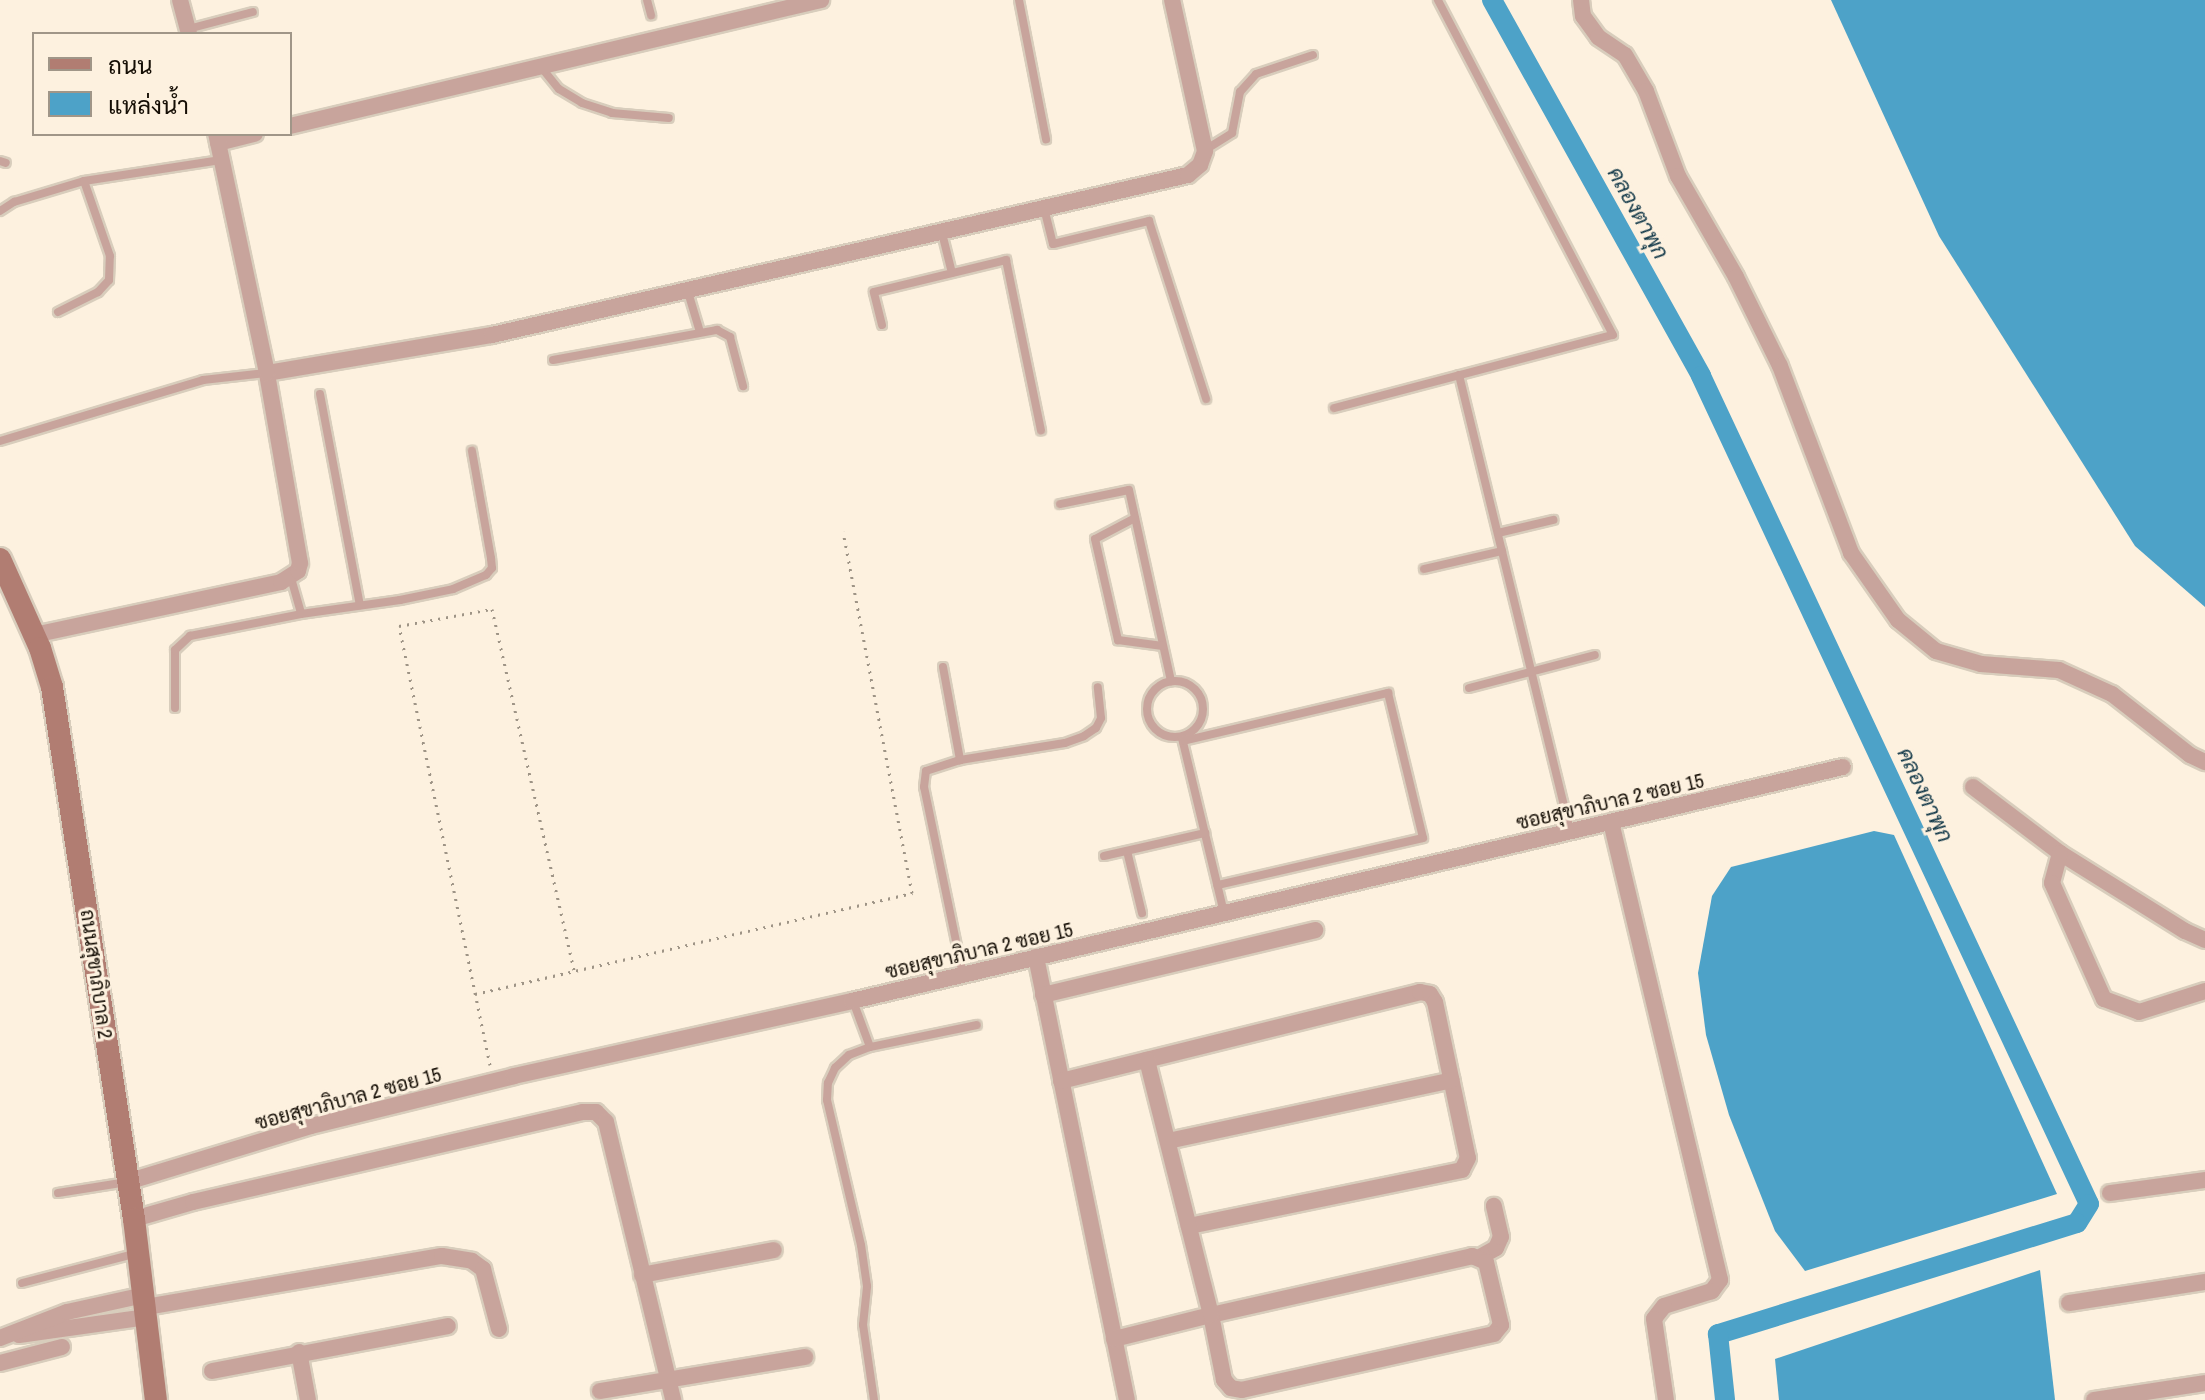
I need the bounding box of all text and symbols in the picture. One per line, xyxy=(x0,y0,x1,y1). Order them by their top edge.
legend xyxy=(32,32,292,136)
text: ถนน xyxy=(108,49,153,81)
text: แหล่งน้ำ xyxy=(108,89,189,121)
water label: คลองตาพุก xyxy=(1602,162,1674,264)
water label: คลองตาพุก xyxy=(1892,743,1958,847)
street label: ซอยสุขาภิบาล 2 ซอย 15 xyxy=(1514,768,1706,834)
street label: ถนนสุขาภิบาล 2 xyxy=(76,908,118,1040)
street label: ซอยสุขาภิบาล 2 ซอย 15 xyxy=(883,917,1075,983)
street label: ซอยสุขาภิบาล 2 ซอย 15 xyxy=(252,1062,444,1134)

